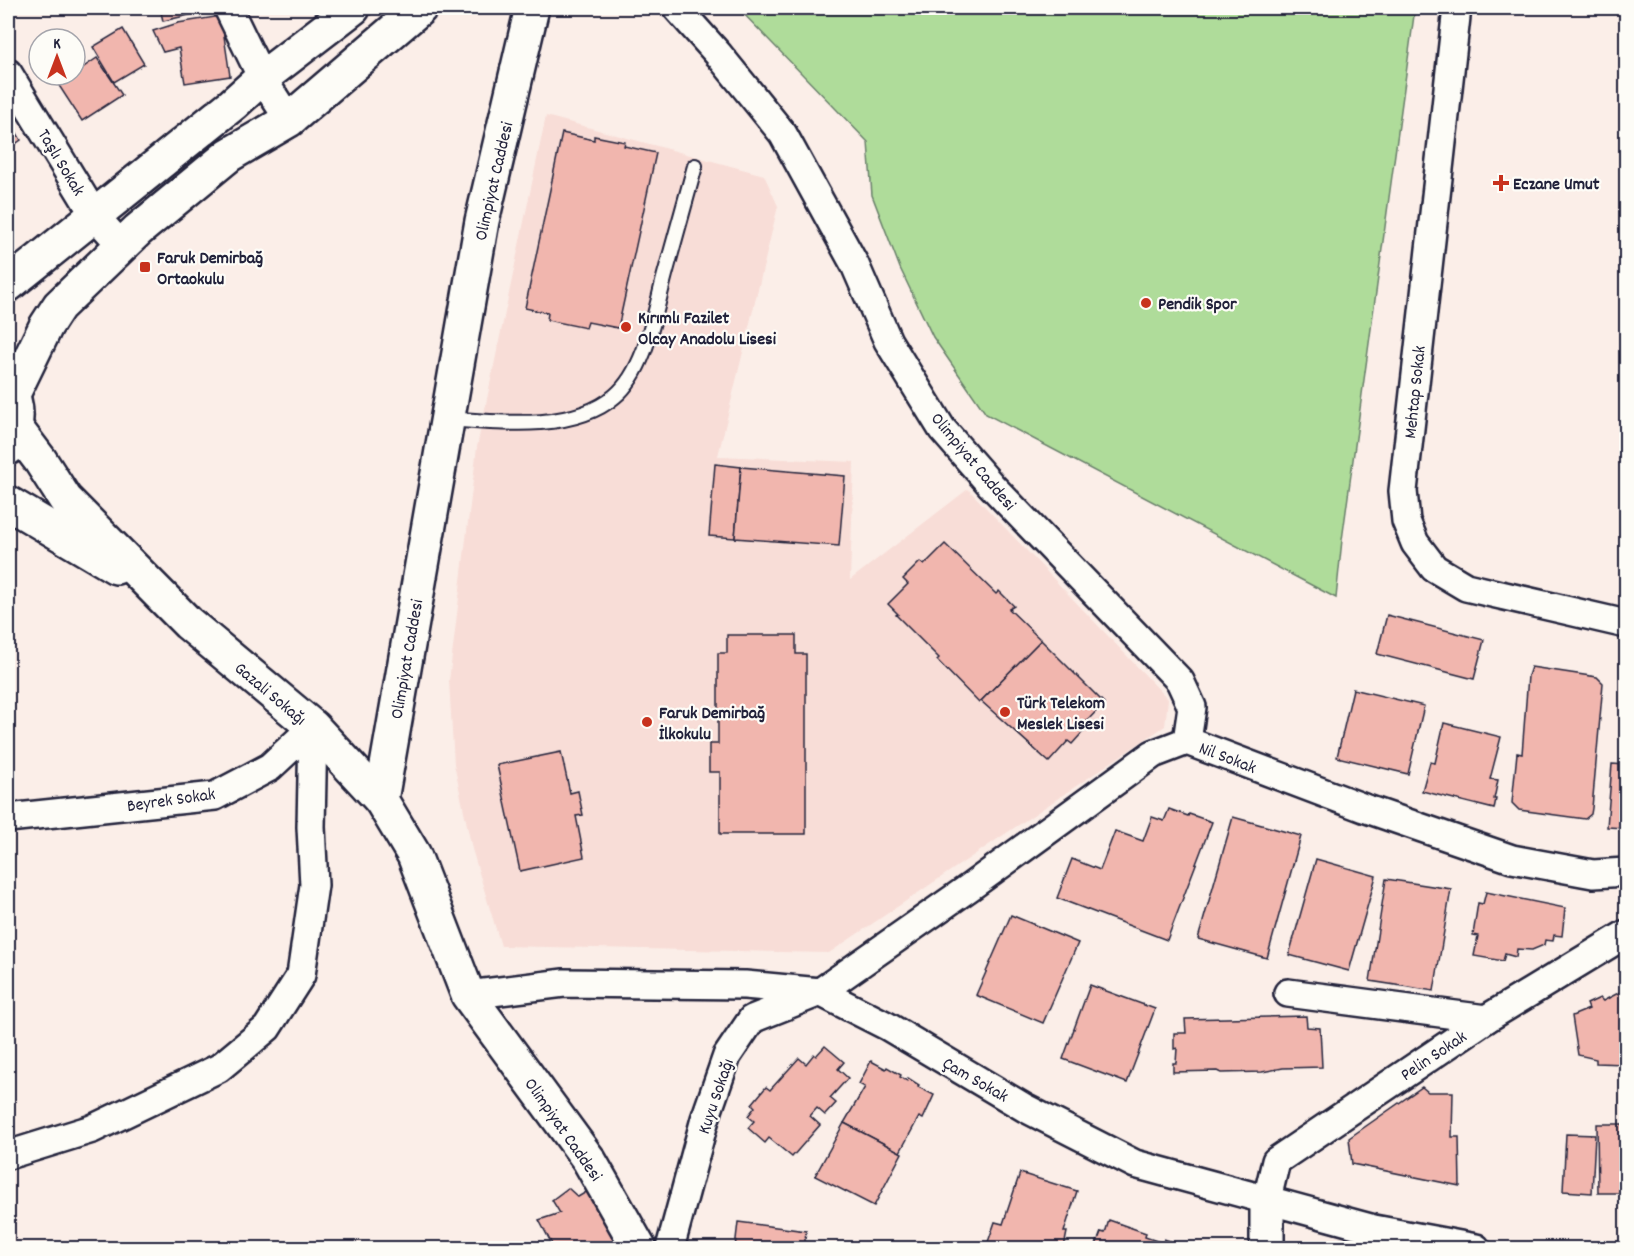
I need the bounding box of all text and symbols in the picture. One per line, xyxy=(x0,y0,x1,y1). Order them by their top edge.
north arrow xyxy=(27,27,87,87)
text: K xyxy=(53,33,61,56)
street label: Olimpiyat Caddesi xyxy=(470,120,521,244)
street label: Taşlı Sokak xyxy=(30,125,90,202)
place label: Eczane Umut xyxy=(1513,173,1600,198)
marker: Eczane Umut xyxy=(1494,176,1508,190)
place label: Faruk Demirbağ Ortaokulu xyxy=(157,247,263,293)
marker: Faruk Demirbağ Ortaokulu xyxy=(138,260,152,274)
place label: Pendik Spor xyxy=(1158,293,1237,318)
marker: Pendik Spor xyxy=(1139,296,1153,310)
place label: Kırımlı Fazilet Olcay Anadolu Lisesi xyxy=(638,307,777,353)
marker: Kırımlı Fazilet Olcay Anadolu Lisesi xyxy=(619,320,633,334)
street label: Mehtap Sokak xyxy=(1399,345,1434,440)
street label: Olimpiyat Caddesi xyxy=(924,408,1021,517)
street label: Olimpiyat Caddesi xyxy=(386,597,431,721)
street label: Gazali Sokağı xyxy=(228,657,311,733)
place label: Türk Telekom Meslek Lisesi xyxy=(1017,692,1105,738)
place label: Faruk Demirbağ İlkokulu xyxy=(659,702,765,748)
marker: Türk Telekom Meslek Lisesi xyxy=(998,705,1012,719)
marker: Faruk Demirbağ İlkokulu xyxy=(640,715,654,729)
street label: Nil Sokak xyxy=(1195,737,1259,782)
street label: Beyrek Sokak xyxy=(126,783,217,820)
street label: Pelin Sokak xyxy=(1396,1026,1473,1088)
street label: Çam Sokak xyxy=(937,1052,1012,1110)
street label: Kuyu Sokağı xyxy=(693,1056,742,1138)
street label: Olimpiyat Caddesi xyxy=(517,1074,607,1187)

